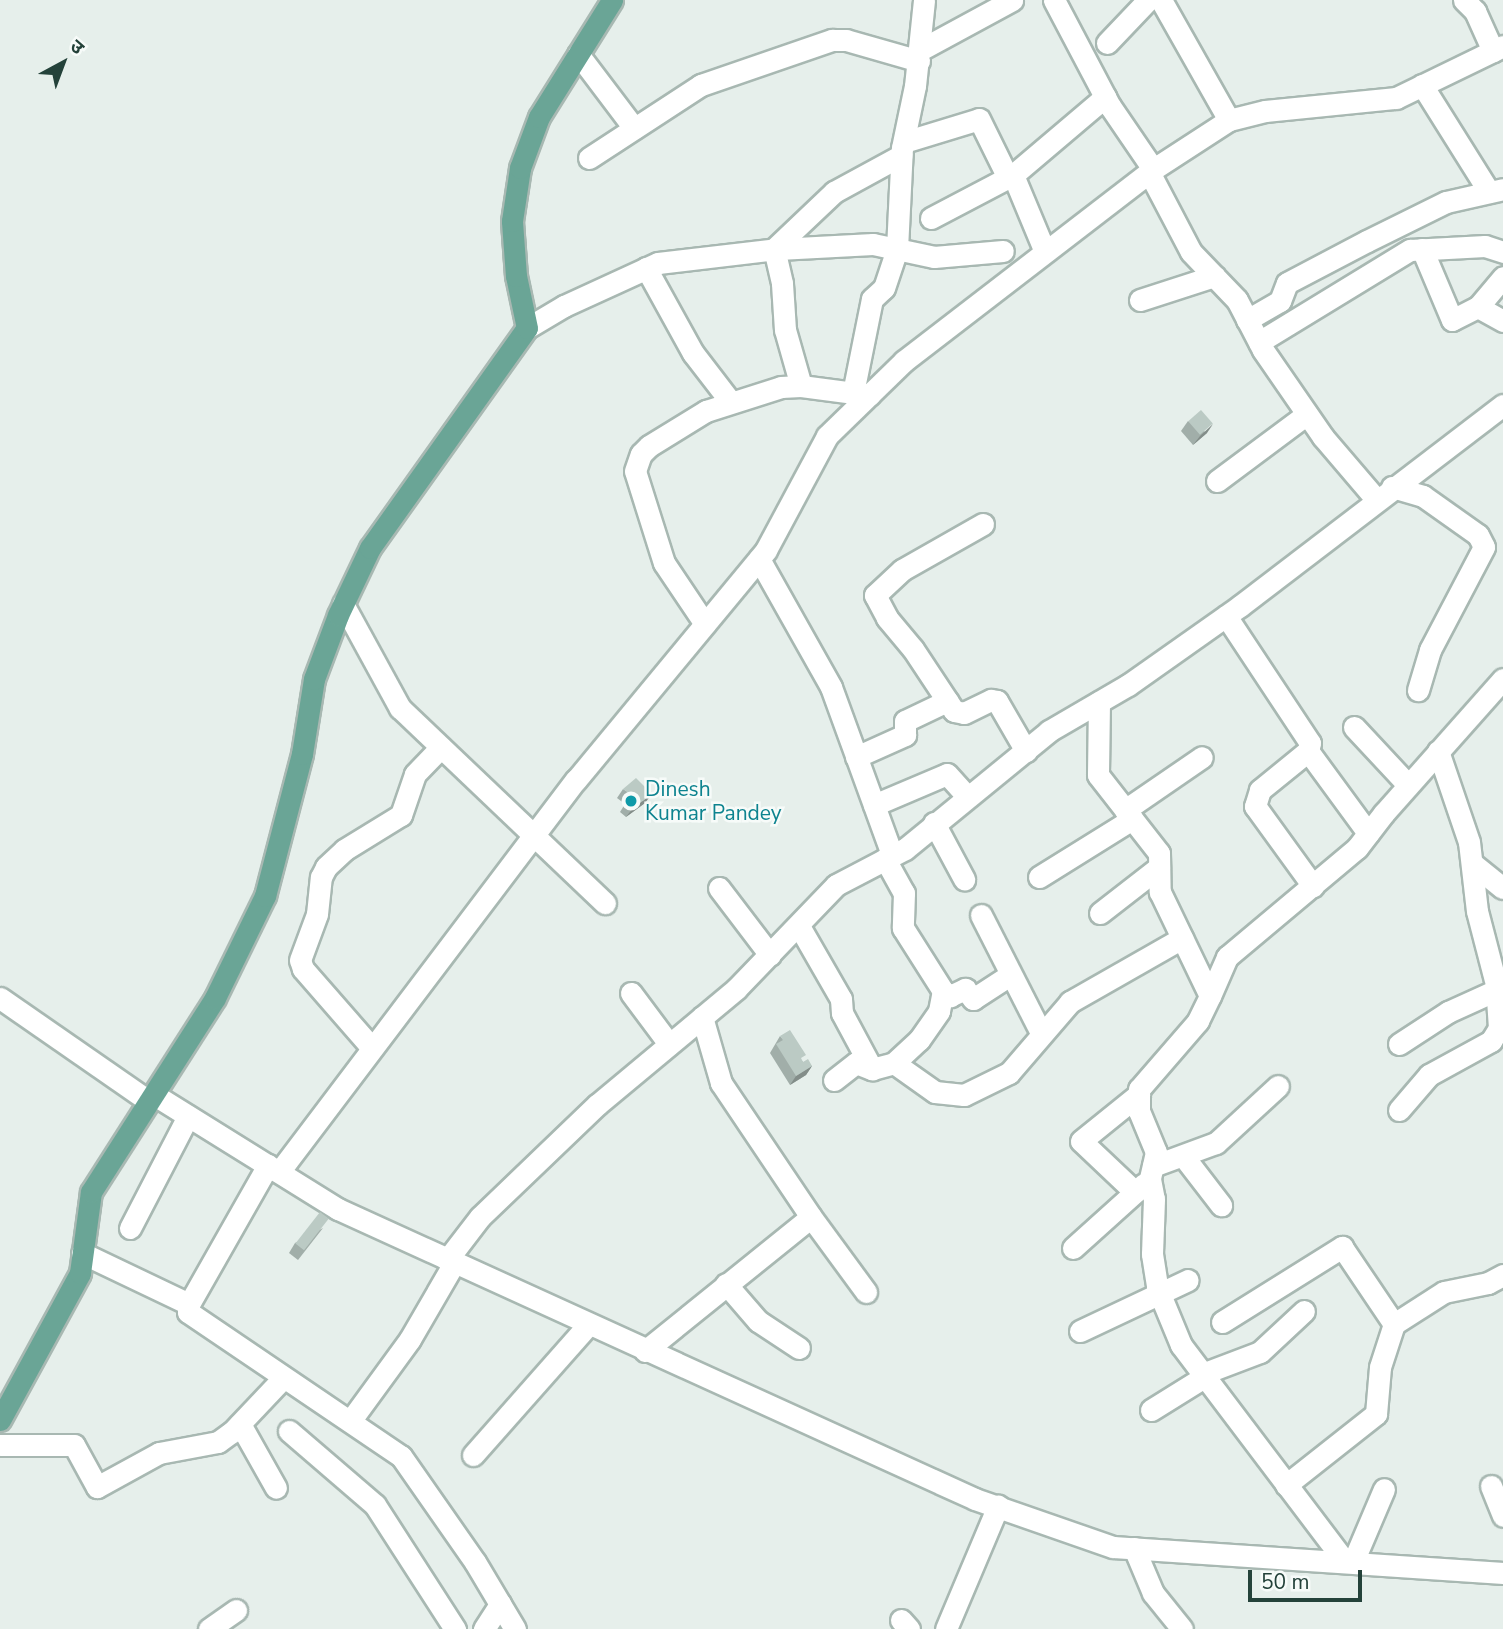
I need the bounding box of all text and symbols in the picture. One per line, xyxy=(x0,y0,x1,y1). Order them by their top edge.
north arrow xyxy=(28,28,98,98)
text: उ xyxy=(64,34,90,61)
place label: Dinesh Kumar Pandey xyxy=(645,776,782,826)
marker: Dinesh Kumar Pandey xyxy=(623,793,639,809)
scale bar xyxy=(1251,1556,1365,1600)
text: 50 m xyxy=(1261,1568,1310,1596)

